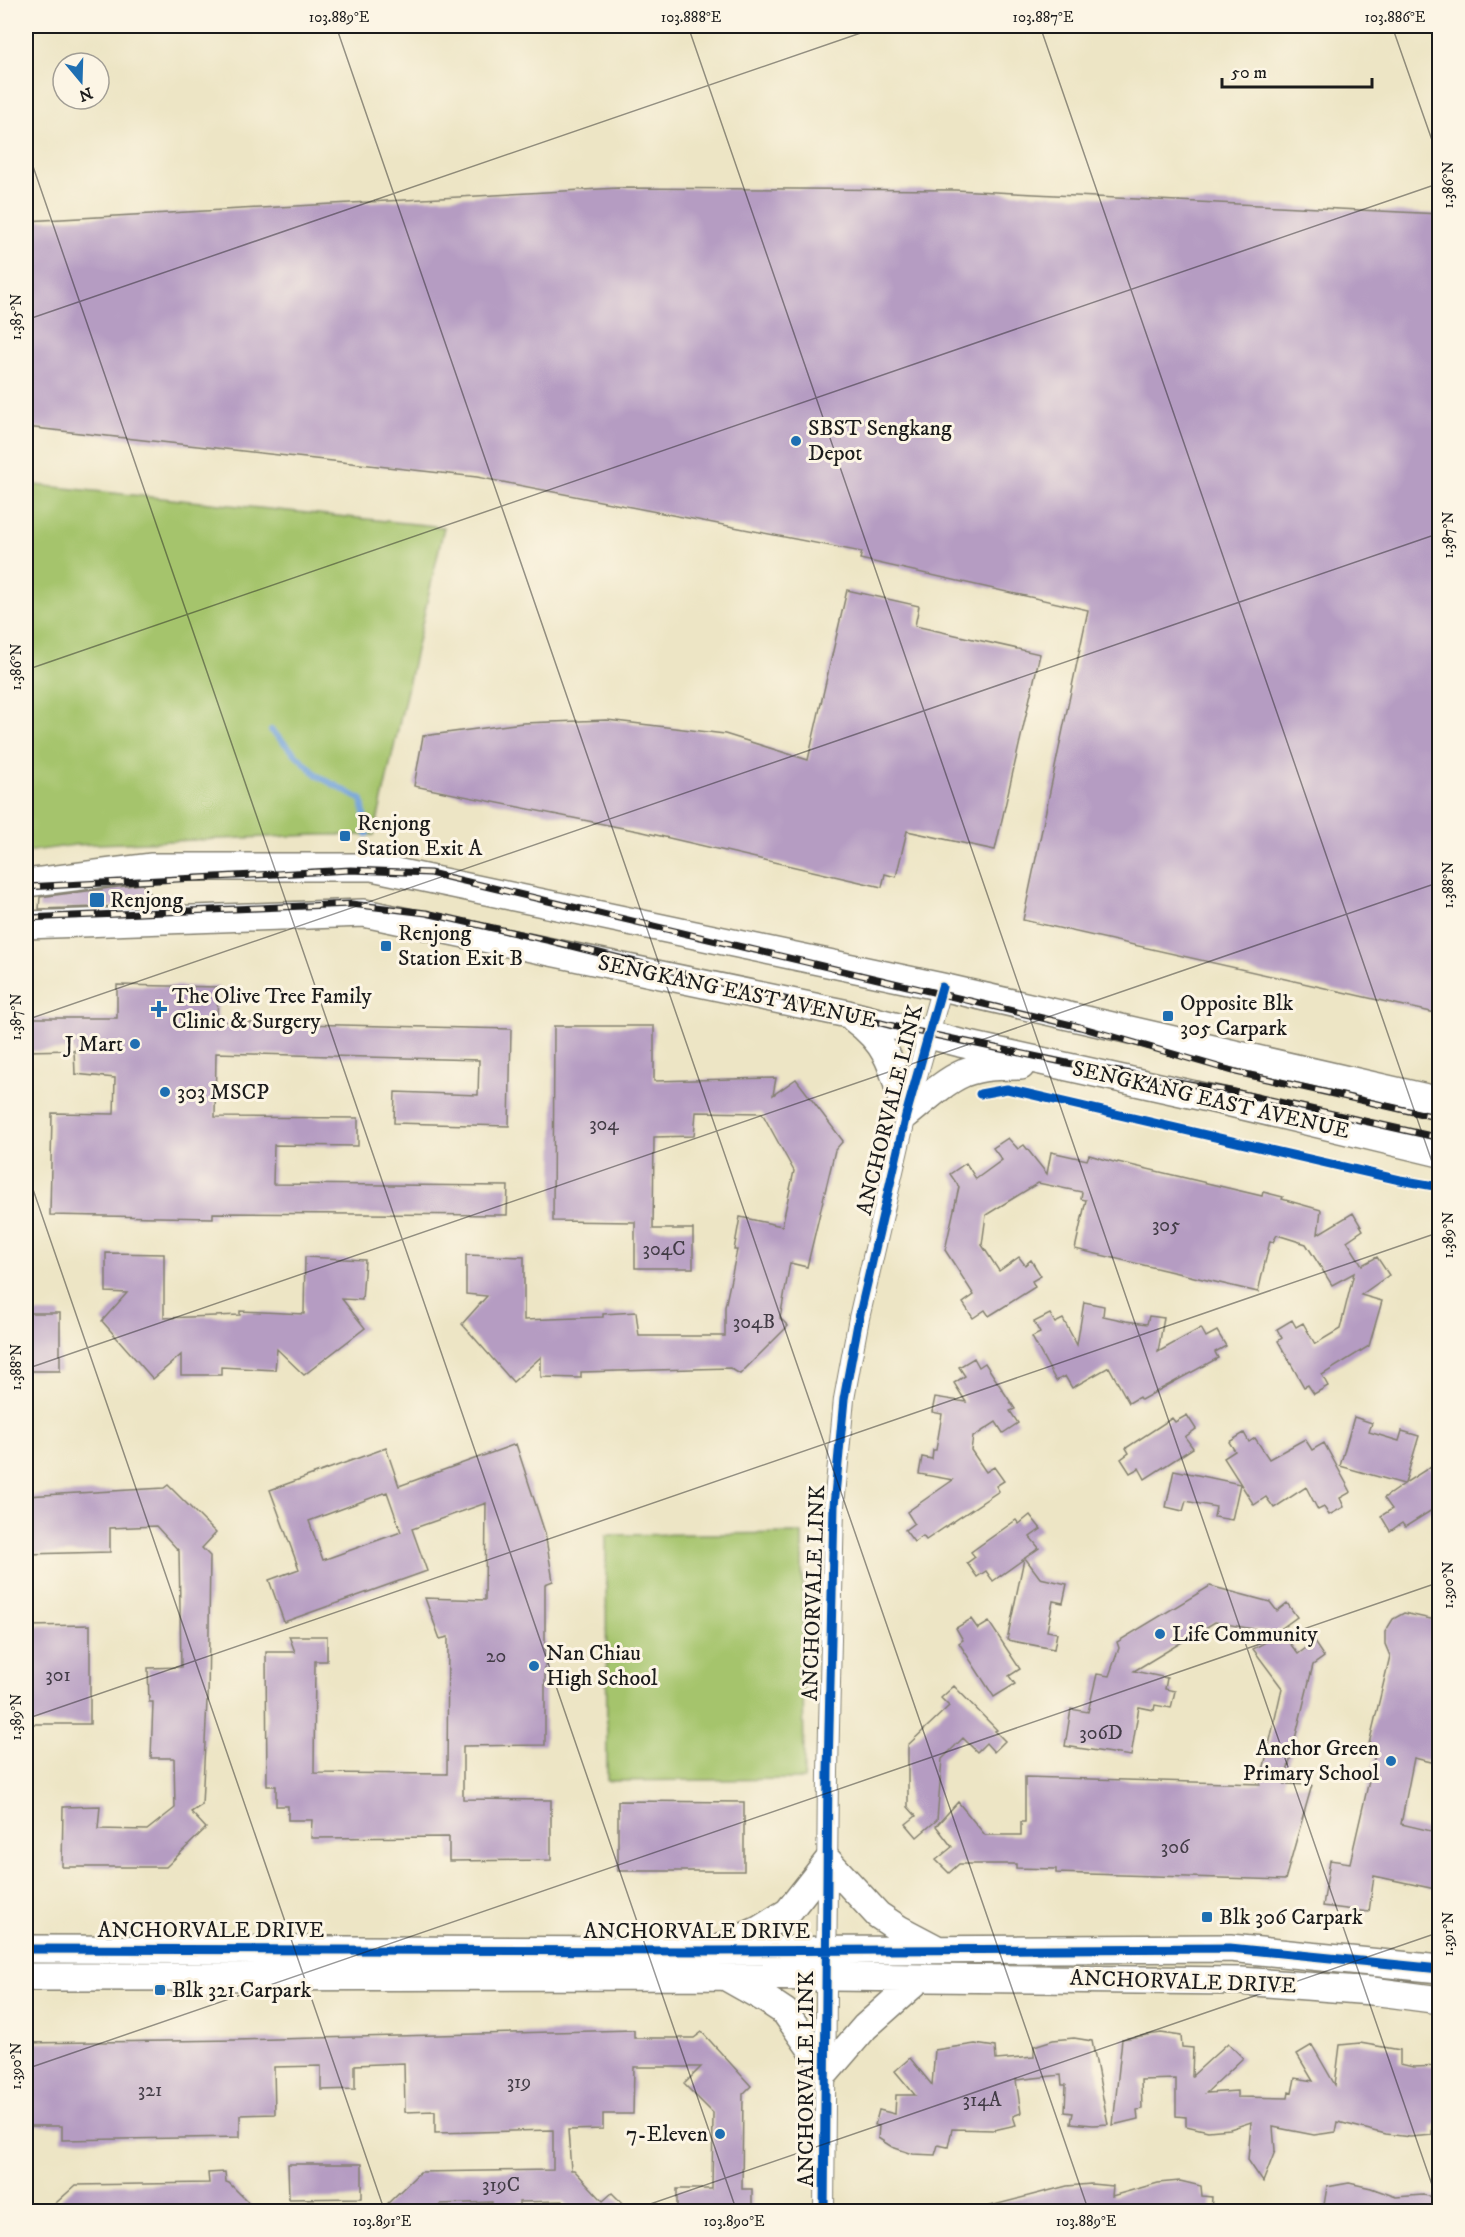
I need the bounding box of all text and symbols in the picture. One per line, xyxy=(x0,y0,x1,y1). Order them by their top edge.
text: 103.889°E xyxy=(309,8,370,27)
text: 103.888°E xyxy=(661,8,722,27)
text: 103.887°E xyxy=(1012,8,1074,27)
text: 103.886°E xyxy=(1365,8,1426,27)
north arrow xyxy=(51,51,111,111)
scale bar xyxy=(1222,51,1372,89)
text: 50 m xyxy=(1231,62,1267,84)
text: N xyxy=(76,83,95,106)
text: 1.386°N xyxy=(1439,161,1458,209)
text: 1.385°N xyxy=(7,294,26,340)
place label: SBST Sengkang Depot xyxy=(808,415,952,467)
marker: SBST Sengkang Depot xyxy=(789,434,803,448)
text: 1.387°N xyxy=(1439,511,1458,559)
text: 1.386°N xyxy=(7,643,26,691)
place label: Renjong Station Exit A xyxy=(357,810,483,862)
marker: Renjong Station Exit A xyxy=(338,829,352,843)
text: 1.388°N xyxy=(1439,862,1458,908)
place label: Renjong xyxy=(110,887,184,914)
marker: Renjong xyxy=(88,891,106,909)
place label: Renjong Station Exit B xyxy=(398,920,523,972)
marker: Renjong Station Exit B xyxy=(379,939,393,953)
street label: SENGKANG EAST AVENUE xyxy=(595,949,879,1035)
place label: The Olive Tree Family Clinic & Surgery xyxy=(172,983,372,1035)
place label: Opposite Blk 305 Carpark xyxy=(1180,990,1294,1042)
text: 1.387°N xyxy=(7,993,26,1041)
marker: The Olive Tree Family Clinic & Surgery xyxy=(150,1000,168,1018)
street label: ANCHORVALE LINK xyxy=(851,1001,929,1218)
marker: Opposite Blk 305 Carpark xyxy=(1161,1009,1175,1023)
place label: J Mart xyxy=(63,1031,123,1058)
marker: J Mart xyxy=(128,1037,142,1051)
street label: SENGKANG EAST AVENUE xyxy=(1070,1055,1352,1145)
place label: 303 MSCP xyxy=(177,1079,269,1106)
marker: 303 MSCP xyxy=(158,1085,172,1099)
house number: 304 xyxy=(589,1112,619,1137)
text: 1.389°N xyxy=(1439,1212,1458,1258)
house number: 305 xyxy=(1152,1213,1180,1238)
house number: 304C xyxy=(643,1237,685,1262)
house number: 304B xyxy=(733,1310,775,1335)
text: 1.388°N xyxy=(7,1344,26,1390)
street label: ANCHORVALE LINK xyxy=(797,1484,831,1701)
text: 1.390°N xyxy=(1439,1561,1458,1609)
place label: Life Community xyxy=(1172,1621,1318,1648)
marker: Life Community xyxy=(1153,1627,1167,1641)
place label: Nan Chiau High School xyxy=(546,1640,658,1692)
house number: 20 xyxy=(486,1644,506,1669)
marker: Nan Chiau High School xyxy=(527,1659,541,1673)
house number: 301 xyxy=(45,1663,71,1688)
text: 1.389°N xyxy=(7,1694,26,1740)
house number: 306D xyxy=(1079,1721,1123,1746)
place label: Anchor Green Primary School xyxy=(1243,1735,1380,1787)
marker: Anchor Green Primary School xyxy=(1384,1754,1398,1768)
house number: 306 xyxy=(1161,1835,1190,1860)
place label: Blk 306 Carpark xyxy=(1219,1904,1363,1931)
marker: Blk 306 Carpark xyxy=(1200,1910,1214,1924)
text: 1.391°N xyxy=(1439,1912,1458,1956)
street label: ANCHORVALE DRIVE xyxy=(98,1917,324,1944)
street label: ANCHORVALE DRIVE xyxy=(584,1918,810,1945)
street label: ANCHORVALE DRIVE xyxy=(1069,1965,1297,1999)
street label: ANCHORVALE LINK xyxy=(793,1970,820,2187)
place label: Blk 321 Carpark xyxy=(172,1977,311,2004)
marker: Blk 321 Carpark xyxy=(153,1983,167,1997)
text: 1.390°N xyxy=(7,2042,26,2090)
house number: 319 xyxy=(507,2070,531,2095)
house number: 321 xyxy=(138,2078,162,2103)
house number: 314A xyxy=(962,2088,1002,2113)
place label: 7-Eleven xyxy=(626,2121,709,2148)
marker: 7-Eleven xyxy=(713,2127,727,2141)
house number: 319C xyxy=(482,2173,520,2198)
text: 103.891°E xyxy=(353,2212,412,2231)
text: 103.890°E xyxy=(703,2212,765,2231)
text: 103.889°E xyxy=(1056,2212,1117,2231)

